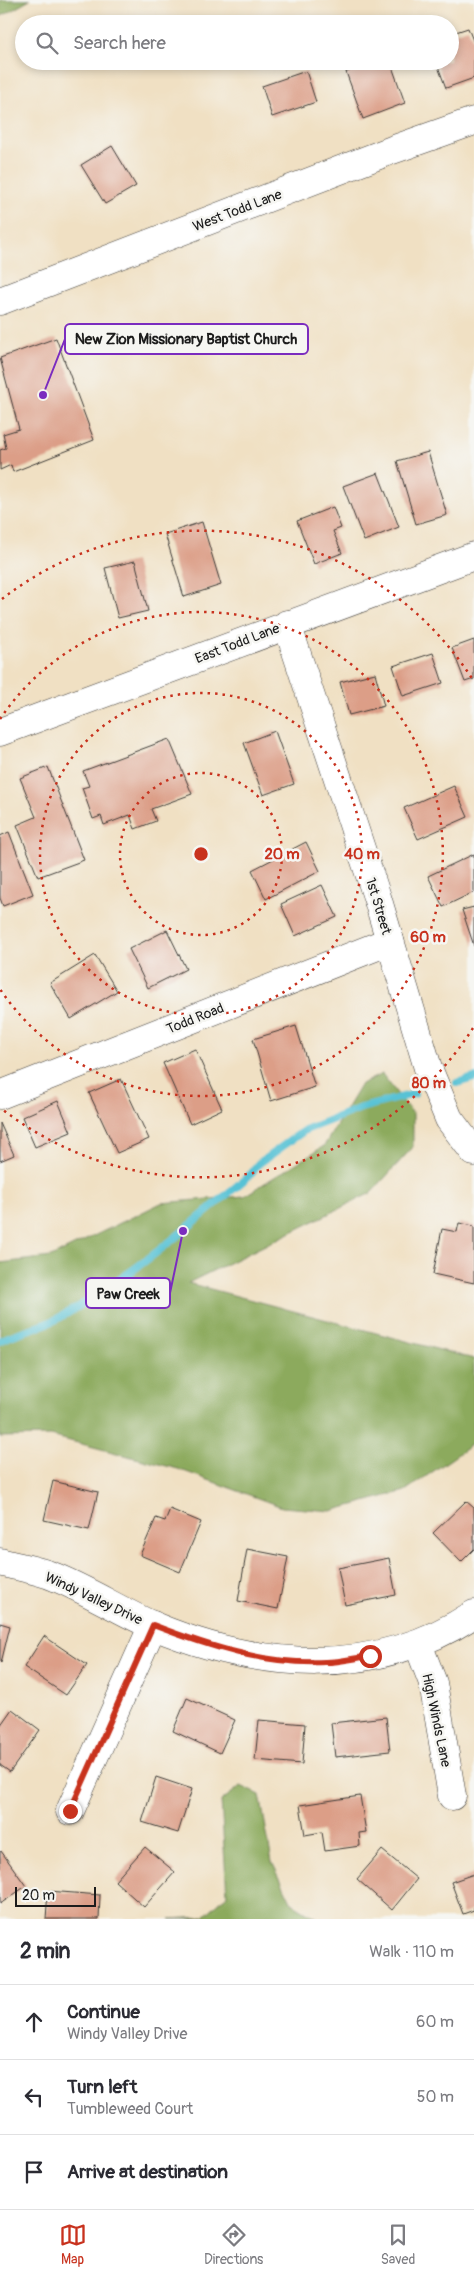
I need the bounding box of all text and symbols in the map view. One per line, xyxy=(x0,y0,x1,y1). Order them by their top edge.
search box xyxy=(15,15,459,70)
icon: search xyxy=(33,29,61,57)
text: Search here xyxy=(73,31,166,55)
street label: West Todd Lane xyxy=(190,186,284,235)
callout: New Zion Missionary Baptist Church xyxy=(65,324,308,354)
text: New Zion Missionary Baptist Church xyxy=(75,330,297,349)
street label: East Todd Lane xyxy=(193,620,282,667)
centre of rings xyxy=(192,845,210,863)
text: 20 m xyxy=(264,845,300,864)
text: 40 m xyxy=(344,845,380,864)
street label: 1st Street xyxy=(362,876,395,937)
text: 60 m xyxy=(410,928,446,947)
street label: Todd Road xyxy=(164,999,227,1038)
text: 80 m xyxy=(412,1074,446,1093)
callout: Paw Creek xyxy=(86,1278,170,1308)
text: Paw Creek xyxy=(96,1285,160,1304)
street label: Windy Valley Drive xyxy=(42,1568,145,1628)
route start xyxy=(359,1645,382,1668)
street label: High Winds Lane xyxy=(418,1672,455,1769)
route end xyxy=(59,1800,82,1823)
scale bar xyxy=(15,1884,96,1907)
text: 20 m xyxy=(22,1887,55,1904)
text: 2 min xyxy=(20,1938,70,1965)
text: Walk · 110 m xyxy=(369,1942,454,1962)
text: Continue xyxy=(67,2000,140,2024)
icon: ahead xyxy=(20,2008,48,2036)
text: 60 m xyxy=(416,2012,454,2032)
text: Windy Valley Drive xyxy=(67,2024,188,2044)
text: Turn left xyxy=(67,2075,137,2099)
icon: left xyxy=(20,2083,48,2111)
text: 50 m xyxy=(417,2087,454,2107)
text: Tumbleweed Court xyxy=(67,2099,193,2119)
icon: arrive xyxy=(20,2158,48,2186)
text: Arrive at destination xyxy=(67,2160,228,2184)
tab: Map xyxy=(59,2221,87,2268)
tab: Directions xyxy=(204,2221,263,2268)
tab: Saved xyxy=(381,2221,415,2268)

